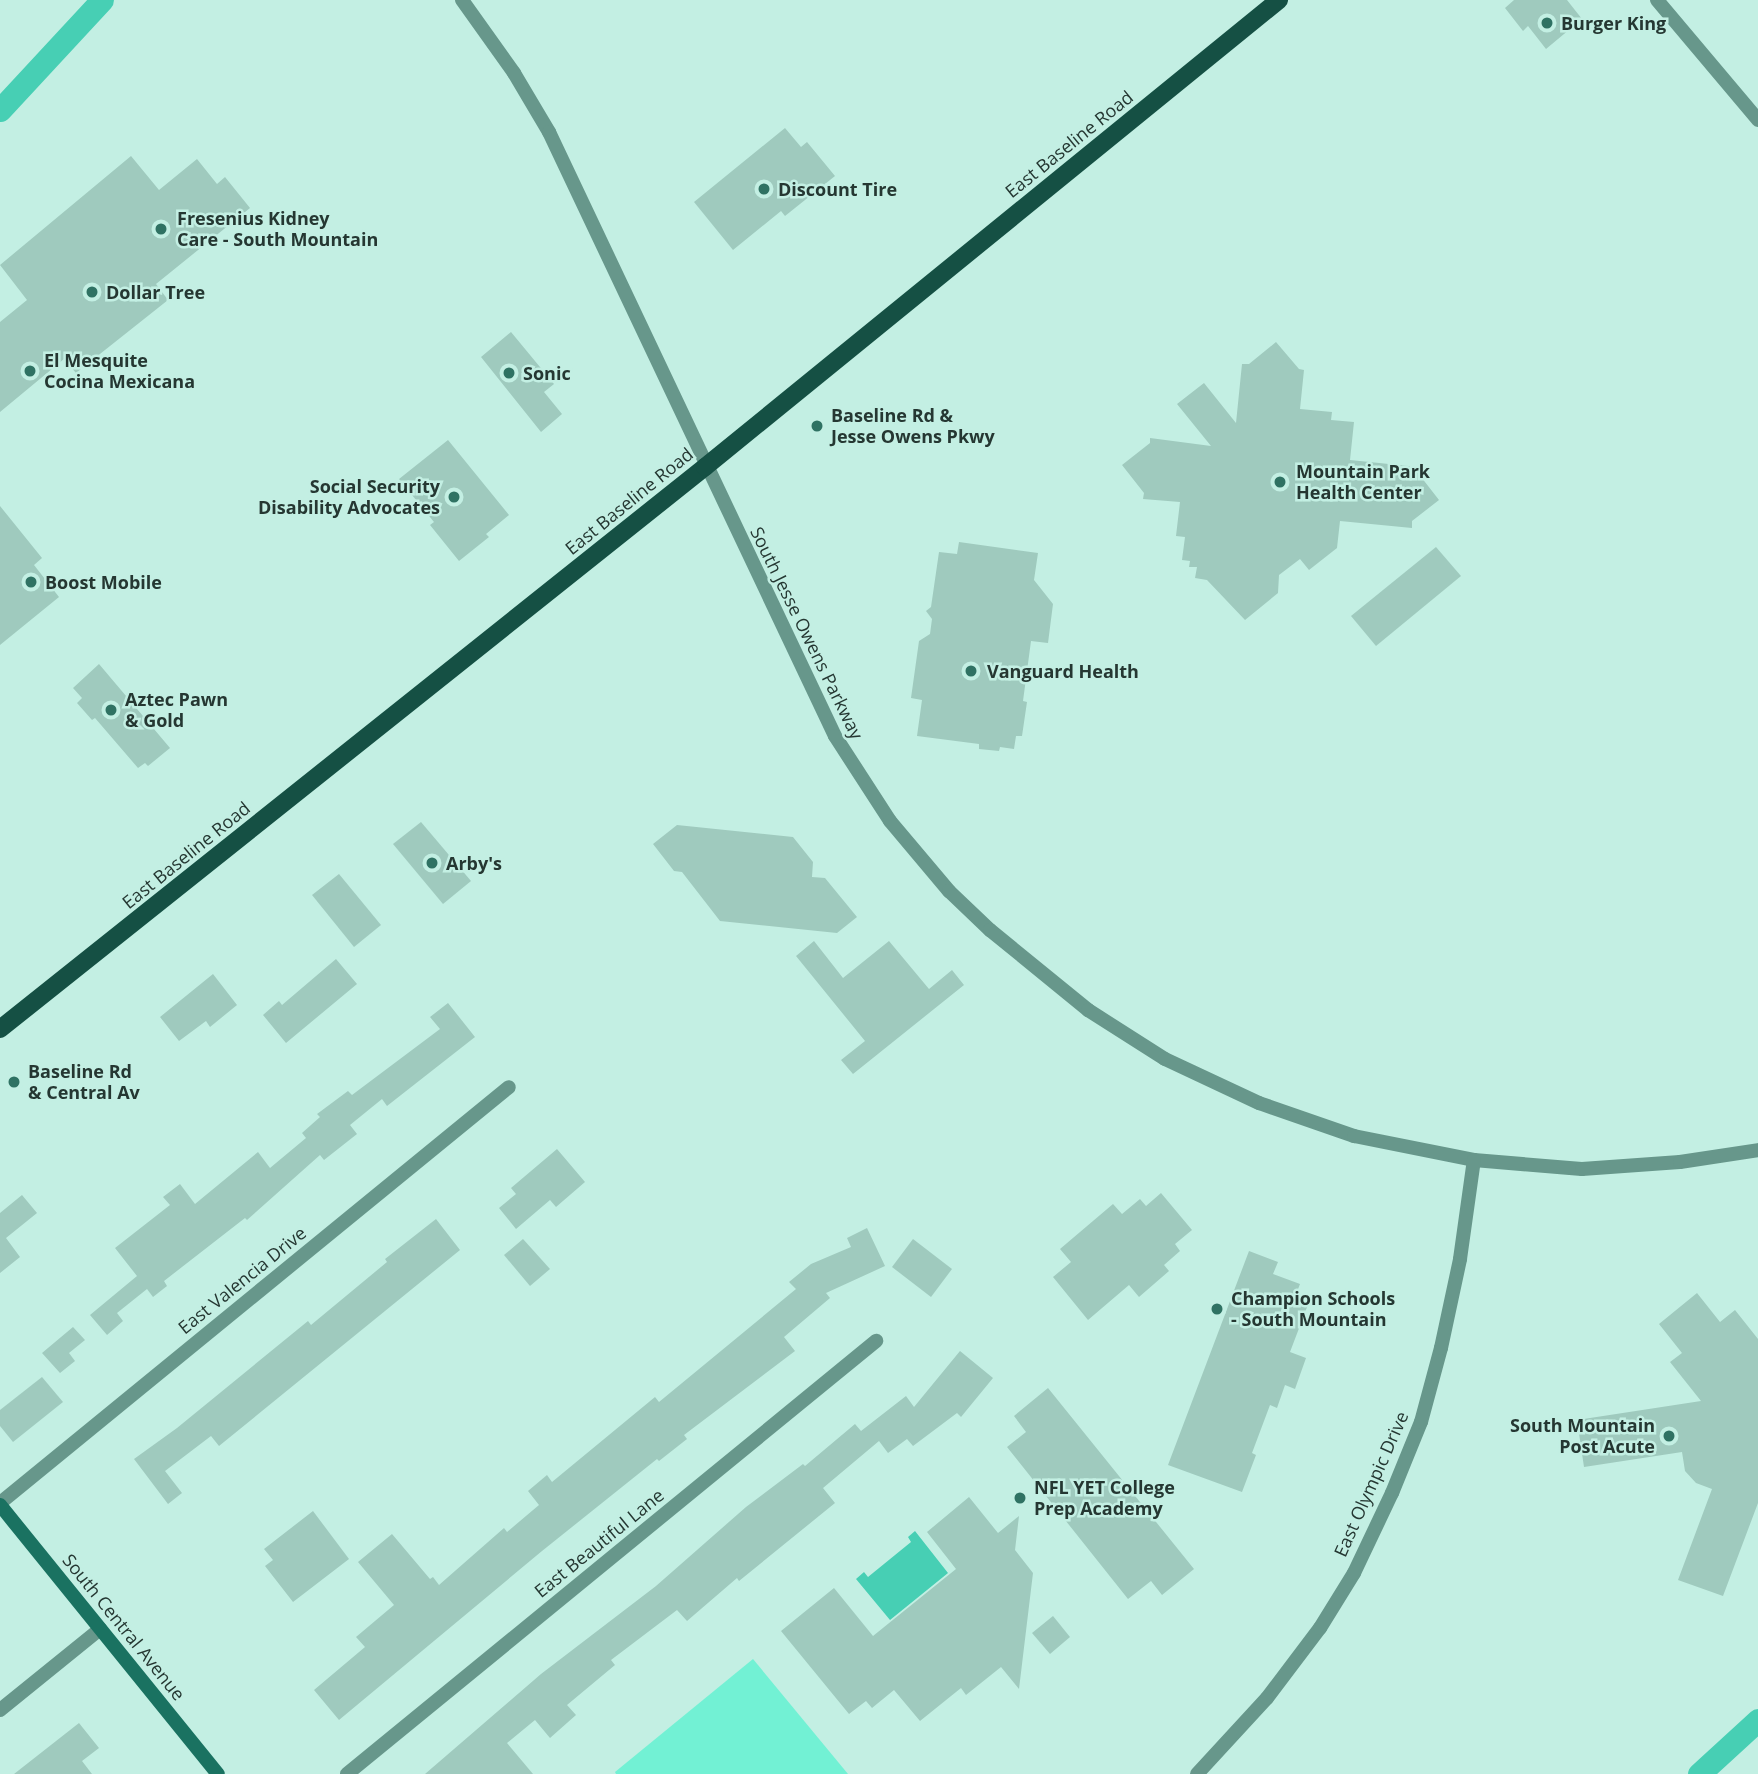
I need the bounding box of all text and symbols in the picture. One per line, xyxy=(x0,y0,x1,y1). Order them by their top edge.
place label: Burger King xyxy=(1561,12,1666,34)
marker: Burger King xyxy=(1539,15,1555,31)
street label: East Baseline Road xyxy=(1001,86,1137,202)
place label: Discount Tire xyxy=(778,178,897,200)
marker: Discount Tire xyxy=(756,181,772,197)
place label: Fresenius Kidney Care - South Mountain xyxy=(177,208,378,250)
marker: Fresenius Kidney Care - South Mountain xyxy=(151,219,171,239)
place label: Dollar Tree xyxy=(106,281,205,303)
marker: Dollar Tree xyxy=(84,284,100,300)
place label: El Mesquite Cocina Mexicana xyxy=(44,350,195,392)
place label: Sonic xyxy=(523,362,571,384)
marker: El Mesquite Cocina Mexicana xyxy=(22,363,38,379)
marker: Sonic xyxy=(501,365,517,381)
place label: Baseline Rd & Jesse Owens Pkwy xyxy=(831,405,995,448)
marker: Baseline Rd & Jesse Owens Pkwy xyxy=(809,418,825,434)
street label: East Baseline Road xyxy=(561,443,697,559)
place label: Mountain Park Health Center xyxy=(1296,461,1430,504)
marker: Mountain Park Health Center xyxy=(1270,472,1290,492)
place label: Social Security Disability Advocates xyxy=(258,476,440,518)
marker: Social Security Disability Advocates xyxy=(446,489,462,505)
street label: South Jesse Owens Parkway xyxy=(746,523,868,743)
place label: Boost Mobile xyxy=(45,571,162,593)
marker: Boost Mobile xyxy=(23,574,39,590)
place label: Vanguard Health xyxy=(987,660,1139,682)
marker: Vanguard Health xyxy=(961,661,981,681)
place label: Aztec Pawn & Gold xyxy=(125,689,228,732)
marker: Aztec Pawn & Gold xyxy=(103,702,119,718)
street label: East Baseline Road xyxy=(118,797,254,913)
place label: Arby's xyxy=(446,852,502,874)
marker: Arby's xyxy=(424,855,440,871)
place label: Baseline Rd & Central Av xyxy=(28,1061,140,1104)
marker: Baseline Rd & Central Av xyxy=(6,1074,22,1090)
street label: East Valencia Drive xyxy=(174,1222,310,1338)
place label: Champion Schools - South Mountain xyxy=(1231,1288,1395,1330)
marker: Champion Schools - South Mountain xyxy=(1209,1301,1225,1317)
street label: East Olympic Drive xyxy=(1329,1408,1413,1560)
place label: South Mountain Post Acute xyxy=(1510,1415,1655,1458)
marker: South Mountain Post Acute xyxy=(1661,1428,1677,1444)
place label: NFL YET College Prep Academy xyxy=(1034,1477,1175,1520)
street label: East Beautiful Lane xyxy=(530,1484,668,1602)
marker: NFL YET College Prep Academy xyxy=(1012,1490,1028,1506)
street label: South Central Avenue xyxy=(58,1549,190,1705)

